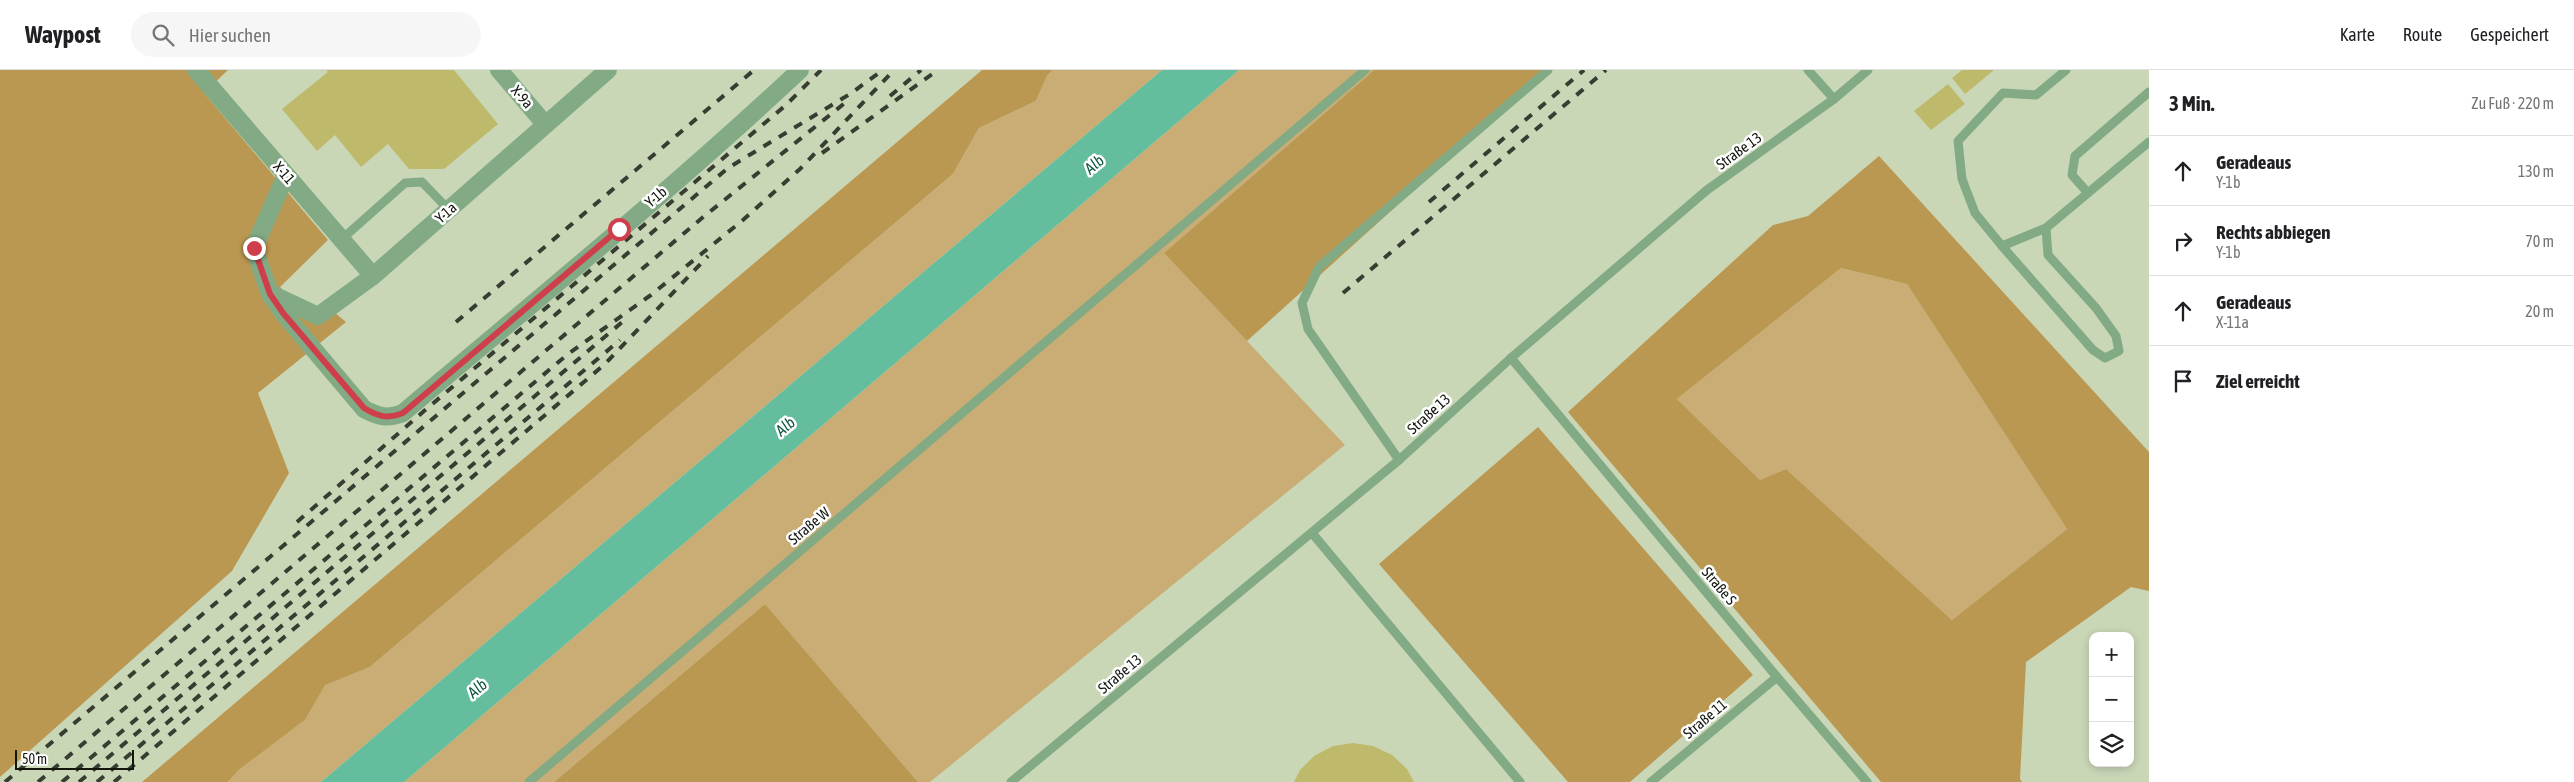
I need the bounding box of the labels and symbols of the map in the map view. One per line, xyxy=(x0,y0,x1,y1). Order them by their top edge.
street label: X-9a xyxy=(508,82,537,112)
street label: Straße 13 xyxy=(1713,129,1765,173)
water label: Alb xyxy=(1080,151,1107,178)
street label: X-11 xyxy=(270,158,299,187)
street label: Y-1b xyxy=(641,183,670,211)
street label: Y-1a xyxy=(431,199,460,227)
route start xyxy=(608,218,631,241)
route end xyxy=(243,237,266,260)
street label: Straße 13 xyxy=(1404,390,1454,437)
water label: Alb xyxy=(771,413,798,440)
street label: Straße W xyxy=(785,503,833,548)
street label: Straße S xyxy=(1699,563,1740,608)
street label: Straße 13 xyxy=(1094,650,1145,697)
water label: Alb xyxy=(463,675,490,702)
street label: Straße 11 xyxy=(1679,695,1730,742)
scale bar xyxy=(15,747,134,770)

